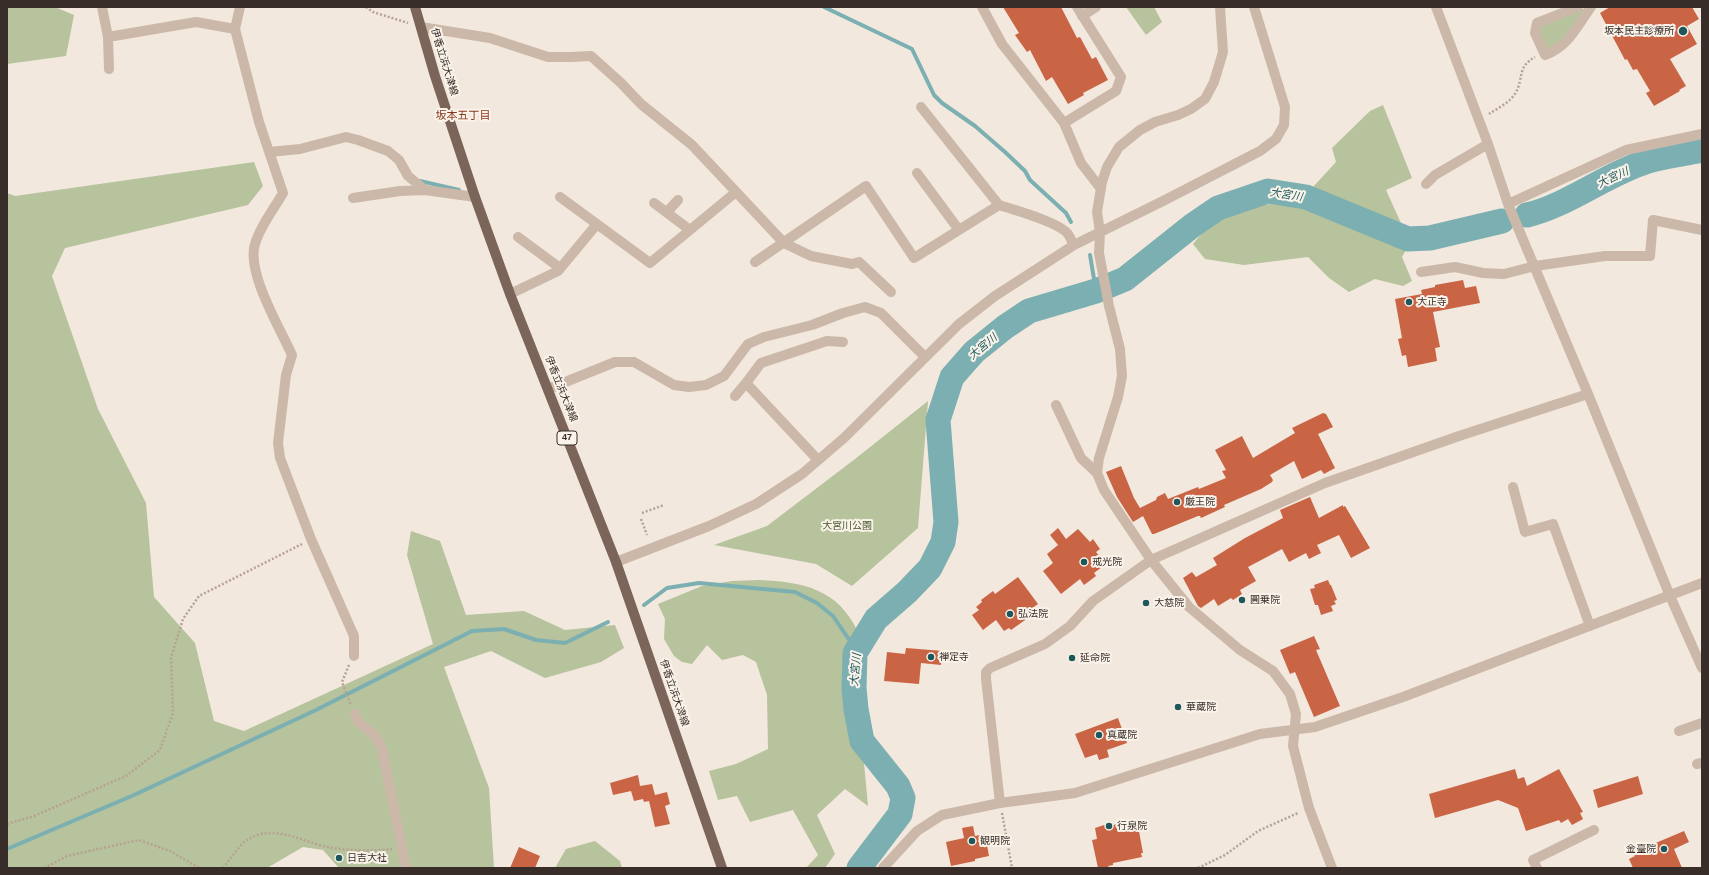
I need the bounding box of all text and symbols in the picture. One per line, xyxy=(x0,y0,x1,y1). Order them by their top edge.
place label: 坂本民主診療所 xyxy=(1604,25,1674,37)
marker: 坂本民主診療所 xyxy=(1677,25,1689,37)
street label: 伊香立浜大津線 xyxy=(428,27,460,97)
district label: 坂本五丁目 xyxy=(436,109,490,123)
water label: 大宮川 xyxy=(1595,165,1631,191)
water label: 大宮川 xyxy=(1269,186,1303,204)
place label: 大正寺 xyxy=(1417,296,1447,308)
marker: 大正寺 xyxy=(1404,297,1414,307)
water label: 大宮川 xyxy=(966,331,1000,363)
street label: 伊香立浜大津線 xyxy=(542,354,580,424)
road number: 47 xyxy=(557,431,577,445)
place label: 厳王院 xyxy=(1185,496,1215,508)
marker: 厳王院 xyxy=(1172,497,1182,507)
park label: 大宮川公園 xyxy=(822,520,872,532)
place label: 戒光院 xyxy=(1092,556,1122,568)
marker: 戒光院 xyxy=(1079,557,1089,567)
place label: 圓乗院 xyxy=(1250,594,1280,606)
marker: 圓乗院 xyxy=(1237,595,1247,605)
place label: 大慈院 xyxy=(1154,597,1184,609)
marker: 大慈院 xyxy=(1141,598,1151,608)
place label: 弘法院 xyxy=(1018,608,1048,620)
marker: 弘法院 xyxy=(1005,609,1015,619)
place label: 禅定寺 xyxy=(939,651,969,663)
marker: 禅定寺 xyxy=(926,652,936,662)
place label: 延命院 xyxy=(1080,652,1110,664)
water label: 大宮川 xyxy=(848,653,864,687)
marker: 延命院 xyxy=(1067,653,1077,663)
street label: 伊香立浜大津線 xyxy=(657,658,691,728)
place label: 華蔵院 xyxy=(1186,701,1216,713)
marker: 華蔵院 xyxy=(1173,702,1183,712)
place label: 真蔵院 xyxy=(1107,729,1137,741)
marker: 真蔵院 xyxy=(1094,730,1104,740)
place label: 行泉院 xyxy=(1117,820,1147,832)
marker: 行泉院 xyxy=(1104,821,1114,831)
place label: 観明院 xyxy=(980,835,1010,847)
marker: 観明院 xyxy=(967,836,977,846)
place label: 金臺院 xyxy=(1626,843,1656,855)
marker: 金臺院 xyxy=(1659,844,1669,854)
place label: 日吉大社 xyxy=(347,852,387,864)
marker: 日吉大社 xyxy=(334,853,344,863)

